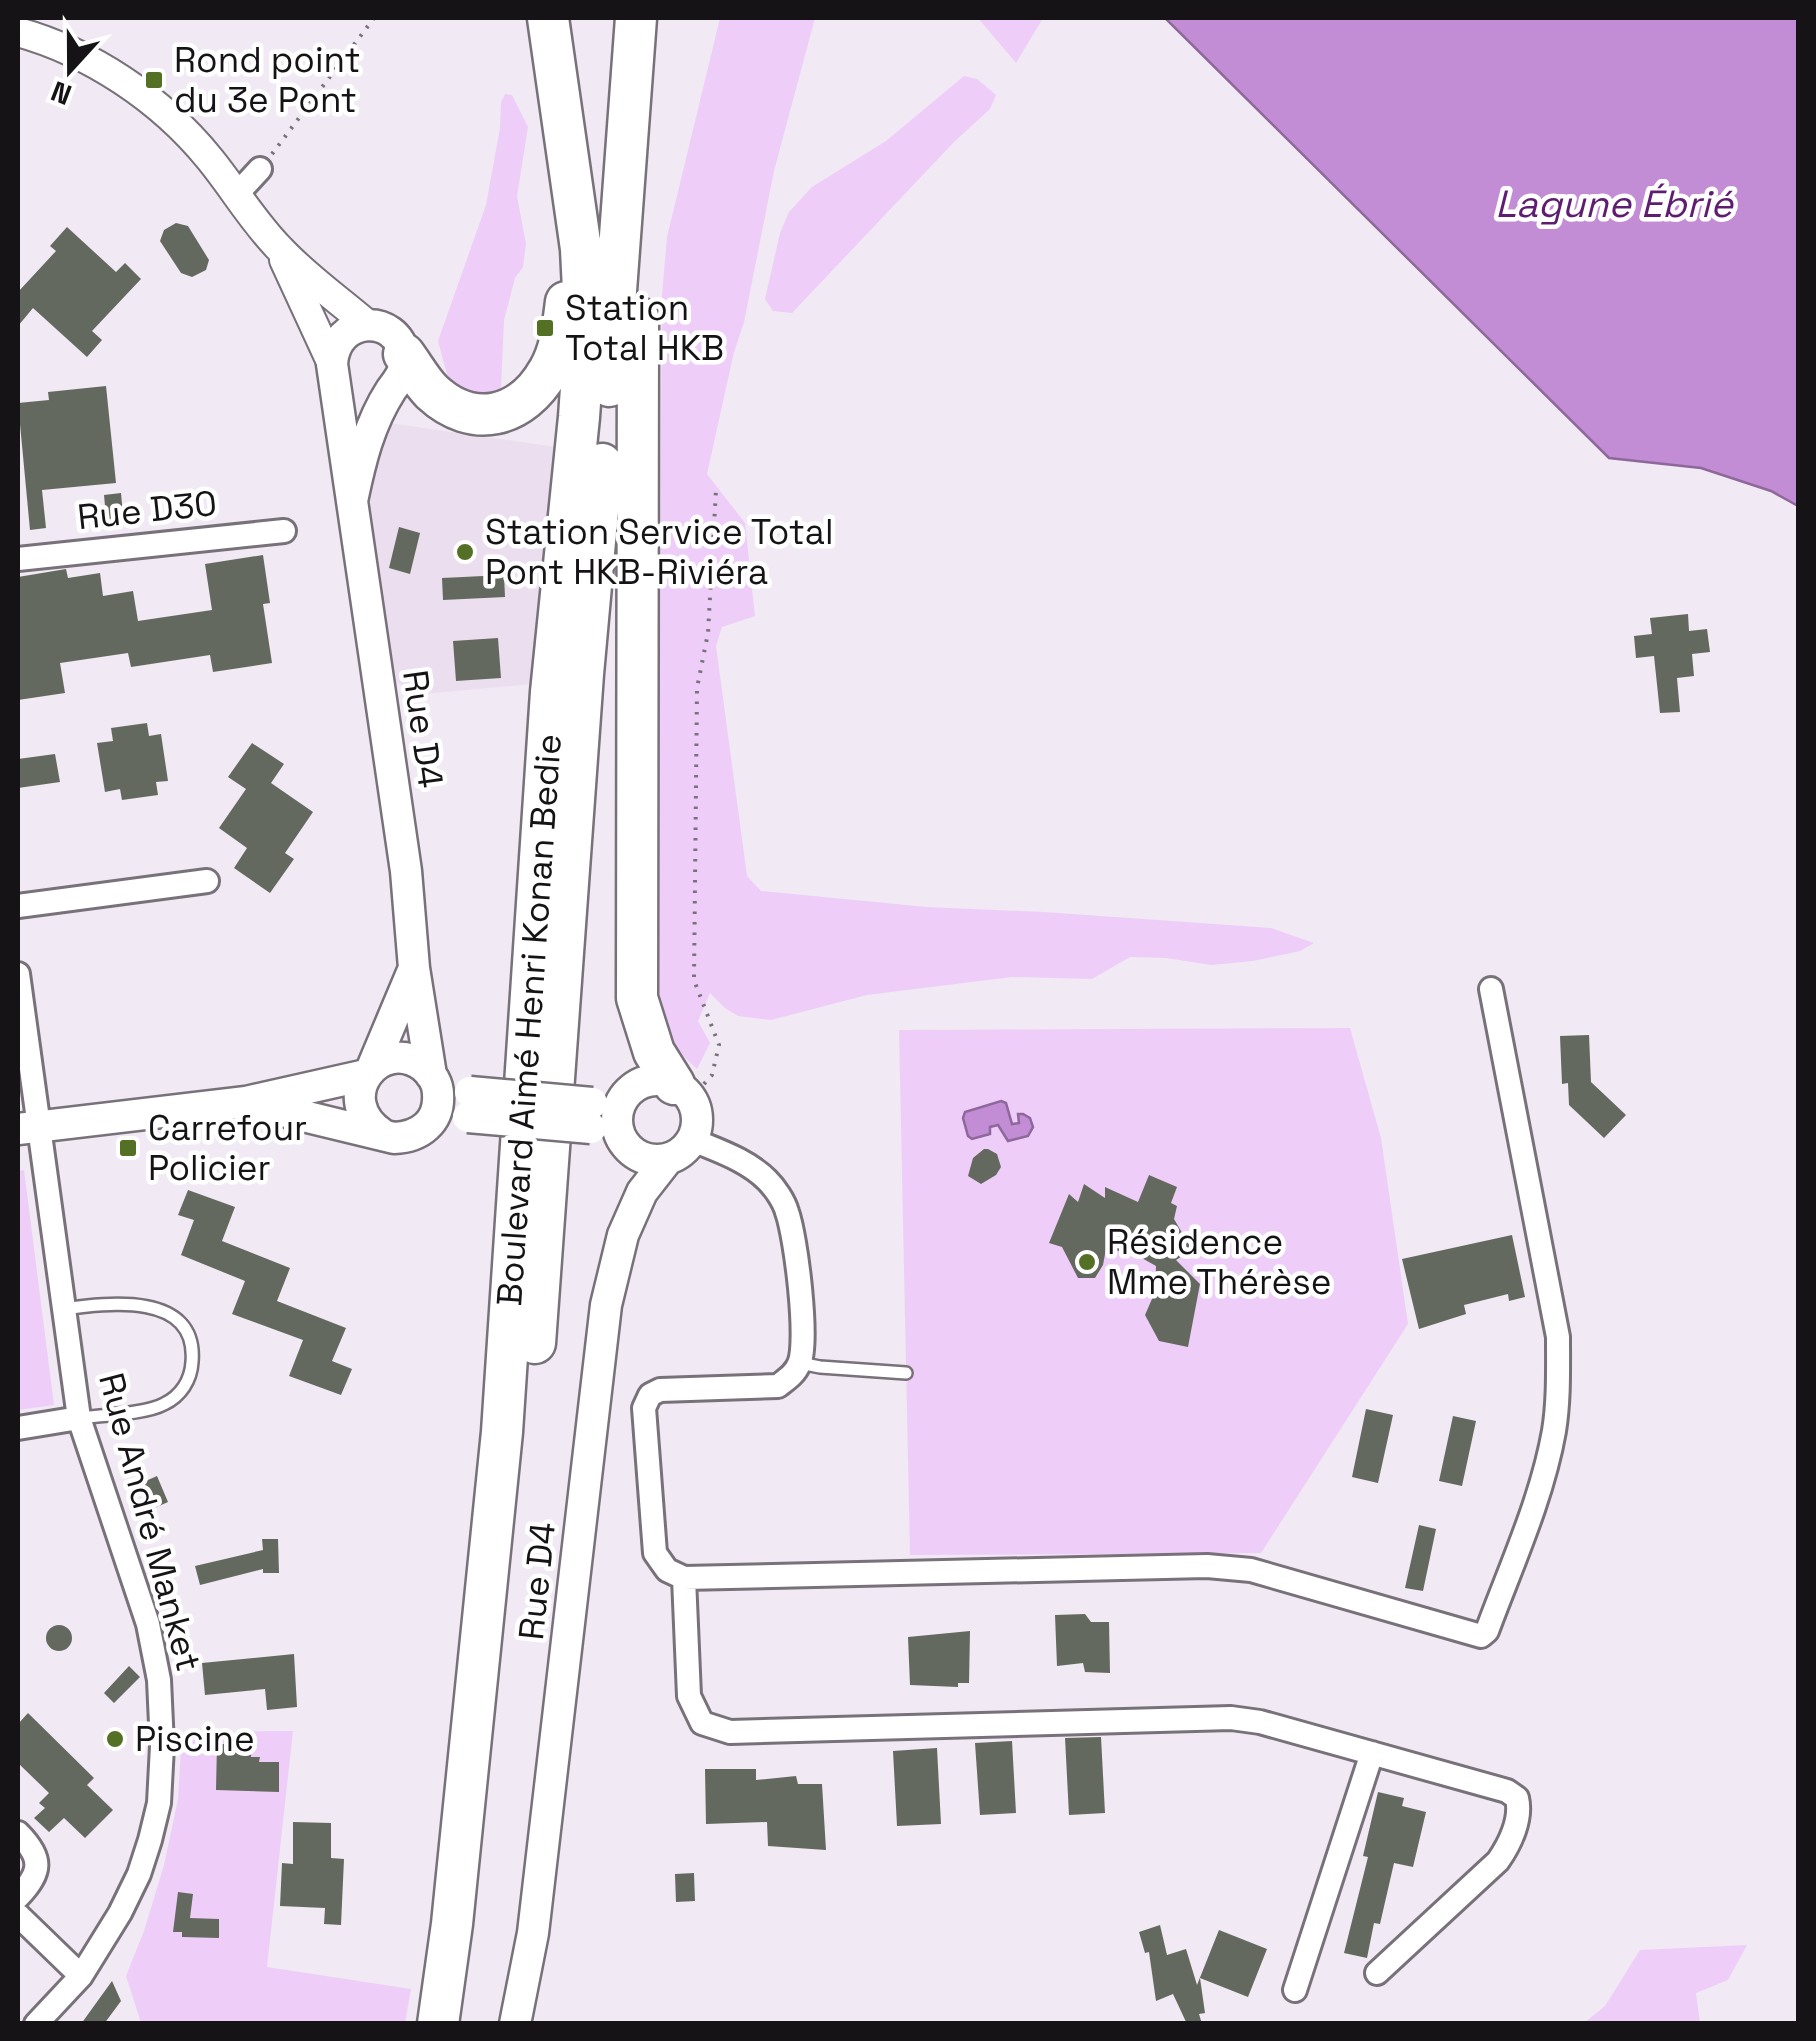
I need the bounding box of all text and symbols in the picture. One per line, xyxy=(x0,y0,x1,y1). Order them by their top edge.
north arrow xyxy=(20,20,120,120)
place label: Rond point du 3e Pont xyxy=(174,38,361,122)
marker: Rond point du 3e Pont xyxy=(143,69,165,91)
text: N xyxy=(46,73,76,114)
water label: Lagune Ébrié xyxy=(1495,180,1734,228)
place label: Station Total HKB xyxy=(565,286,724,370)
marker: Station Total HKB xyxy=(534,317,556,339)
street label: Rue D30 xyxy=(75,481,219,539)
place label: Station Service Total Pont HKB-Riviéra xyxy=(485,510,833,594)
marker: Station Service Total Pont HKB-Riviéra xyxy=(454,541,476,563)
street label: Rue D4 xyxy=(393,667,453,791)
street label: Boulevard Aimé Henri Konan Bedie xyxy=(487,733,571,1307)
place label: Carrefour Policier xyxy=(148,1106,307,1190)
marker: Carrefour Policier xyxy=(117,1137,139,1159)
place label: Résidence Mme Thérèse xyxy=(1107,1220,1331,1304)
marker: Résidence Mme Thérèse xyxy=(1076,1251,1098,1273)
street label: Rue André Manket xyxy=(89,1368,211,1676)
street label: Rue D4 xyxy=(509,1520,565,1642)
place label: Piscine xyxy=(135,1717,255,1761)
marker: Piscine xyxy=(104,1728,126,1750)

